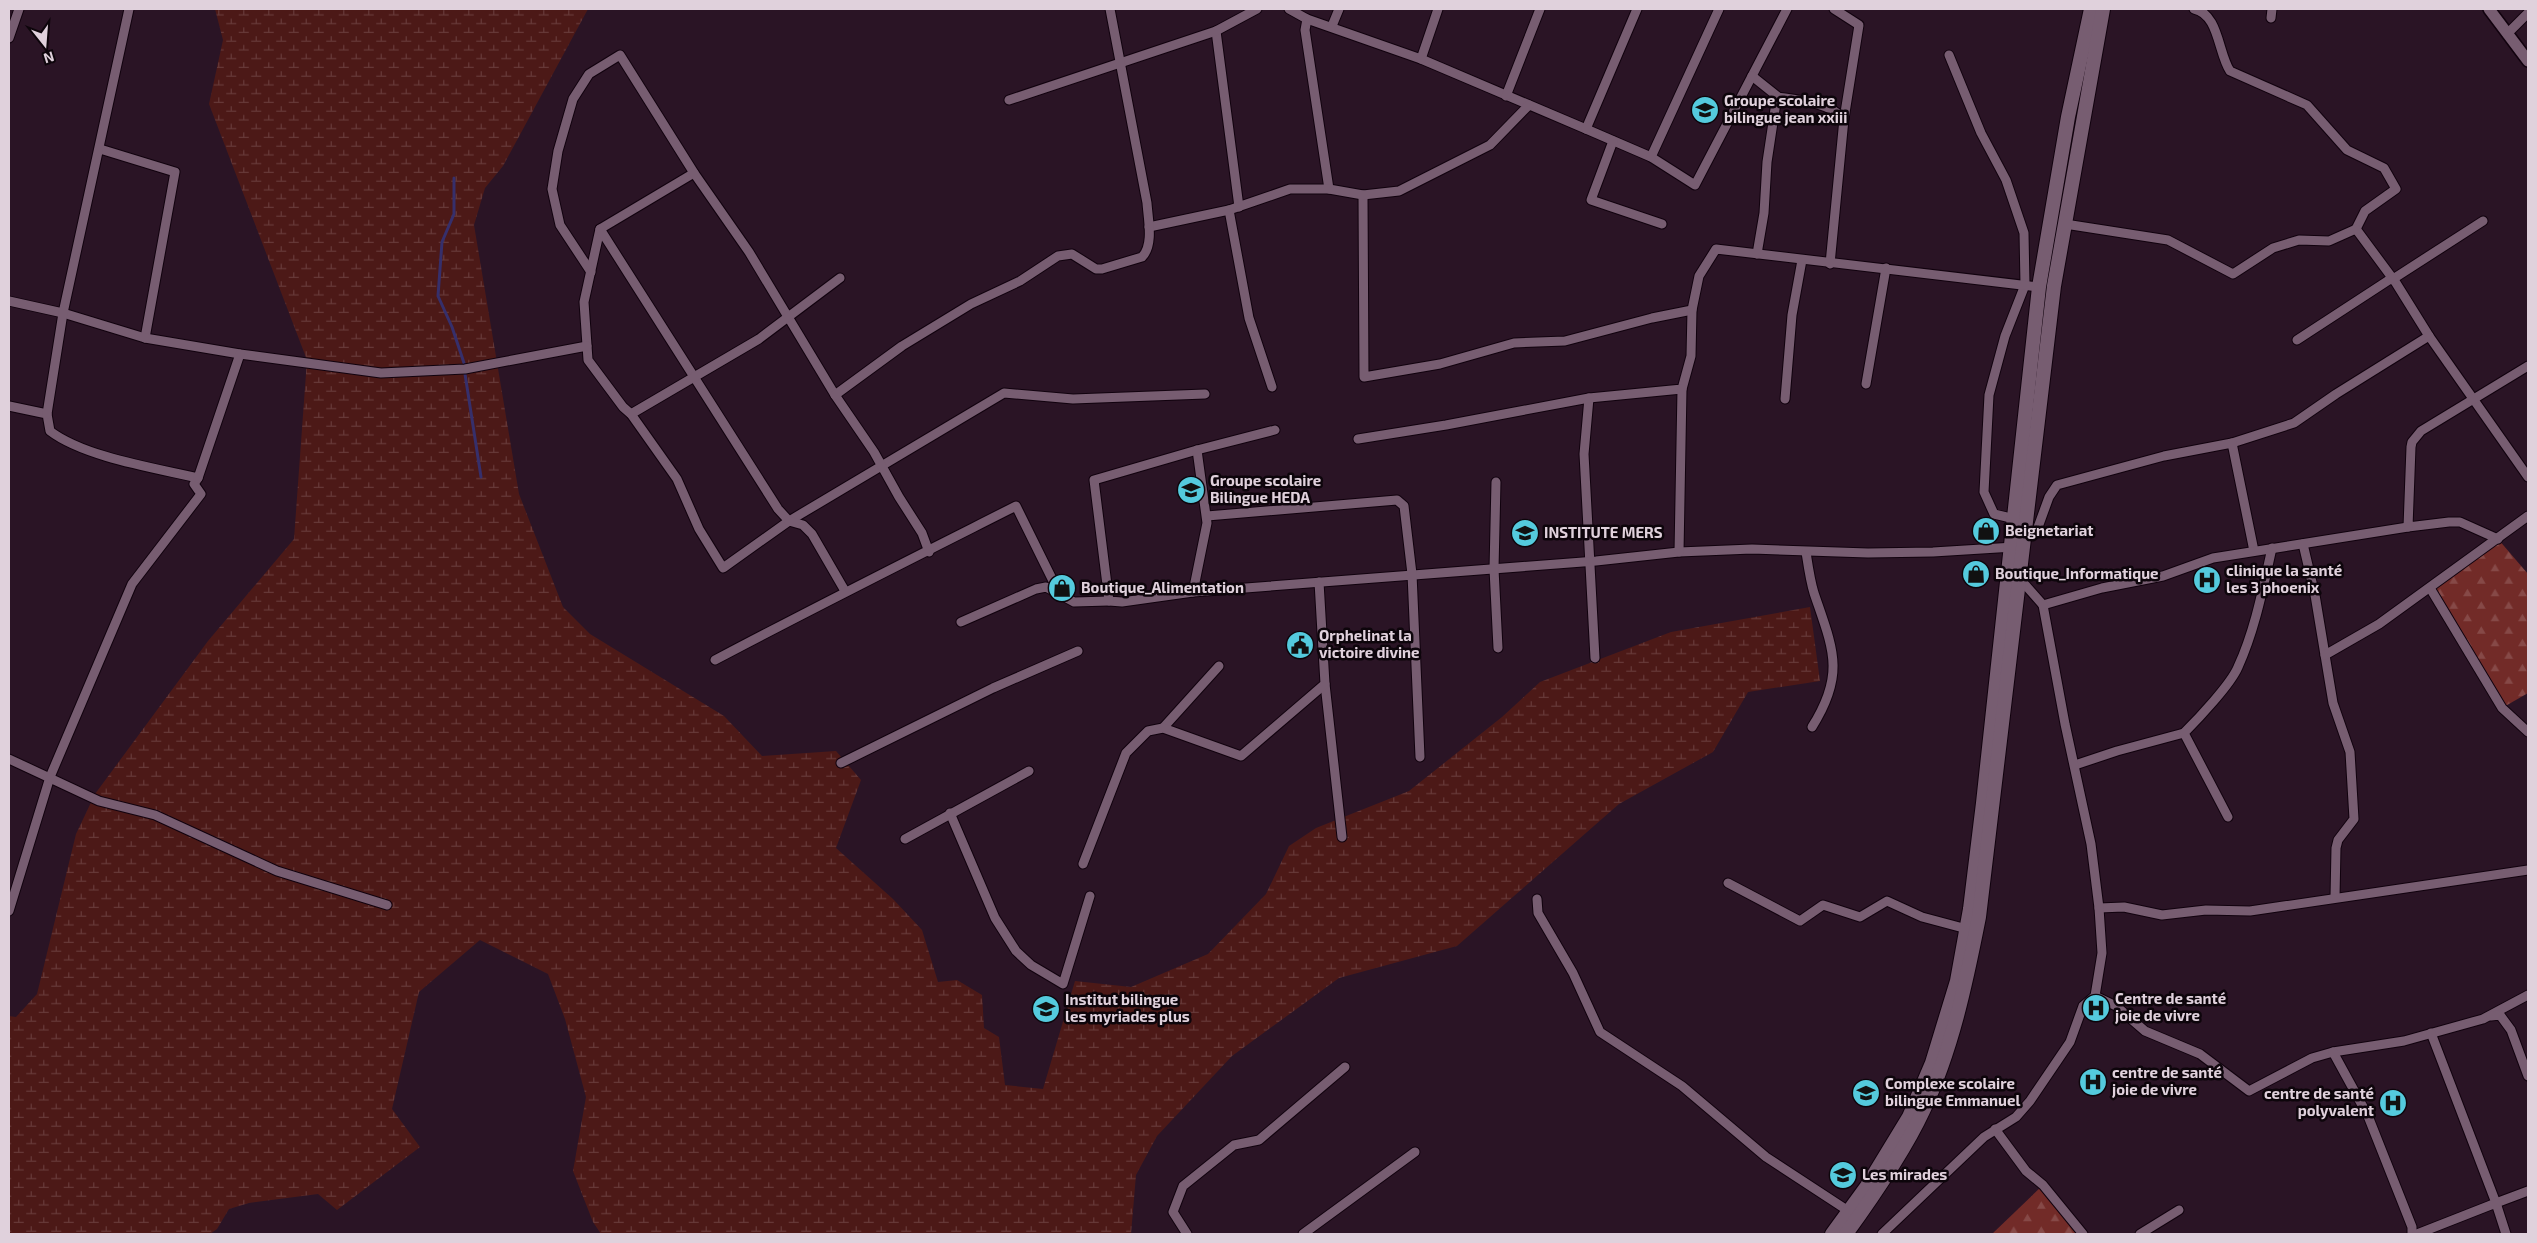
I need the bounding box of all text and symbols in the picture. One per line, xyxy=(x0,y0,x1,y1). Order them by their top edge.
north arrow xyxy=(20,20,70,70)
text: N xyxy=(42,48,56,68)
place label: Groupe scolaire bilingue jean xxiii xyxy=(1724,91,1847,126)
school or university icon: Groupe scolaire bilingue jean xxiii xyxy=(1690,95,1720,125)
place label: Groupe scolaire Bilingue HEDA xyxy=(1210,471,1321,506)
school or university icon: Groupe scolaire Bilingue HEDA xyxy=(1176,475,1206,505)
shop icon: Beignetariat xyxy=(1971,516,2001,546)
school or university icon: INSTITUTE MERS xyxy=(1510,518,1540,548)
place label: Beignetariat xyxy=(2005,521,2093,539)
place label: INSTITUTE MERS xyxy=(1544,523,1663,541)
shop icon: Boutique_Informatique xyxy=(1961,559,1991,589)
place label: clinique la santé les 3 phoenix xyxy=(2226,561,2342,596)
place label: Boutique_Informatique xyxy=(1995,564,2159,582)
hospital icon: clinique la santé les 3 phoenix xyxy=(2192,565,2222,595)
shop icon: Boutique_Alimentation xyxy=(1047,573,1077,603)
place label: Boutique_Alimentation xyxy=(1081,578,1244,596)
place label: Orphelinat la victoire divine xyxy=(1319,626,1420,661)
public building icon: Orphelinat la victoire divine xyxy=(1285,630,1315,660)
place label: Centre de santé joie de vivre xyxy=(2115,989,2226,1024)
place label: Institut bilingue les myriades plus xyxy=(1065,990,1190,1026)
hospital icon: Centre de santé joie de vivre xyxy=(2081,993,2111,1023)
school or university icon: Institut bilingue les myriades plus xyxy=(1031,994,1061,1024)
place label: centre de santé joie de vivre xyxy=(2112,1063,2222,1098)
hospital icon: centre de santé joie de vivre xyxy=(2078,1067,2108,1097)
place label: Complexe scolaire bilingue Emmanuel xyxy=(1885,1074,2020,1109)
school or university icon: Complexe scolaire bilingue Emmanuel xyxy=(1851,1078,1881,1108)
place label: centre de santé polyvalent xyxy=(2264,1084,2374,1120)
hospital icon: centre de santé polyvalent xyxy=(2378,1088,2408,1118)
school or university icon: Les mirades xyxy=(1828,1160,1858,1190)
place label: Les mirades xyxy=(1862,1165,1947,1183)

